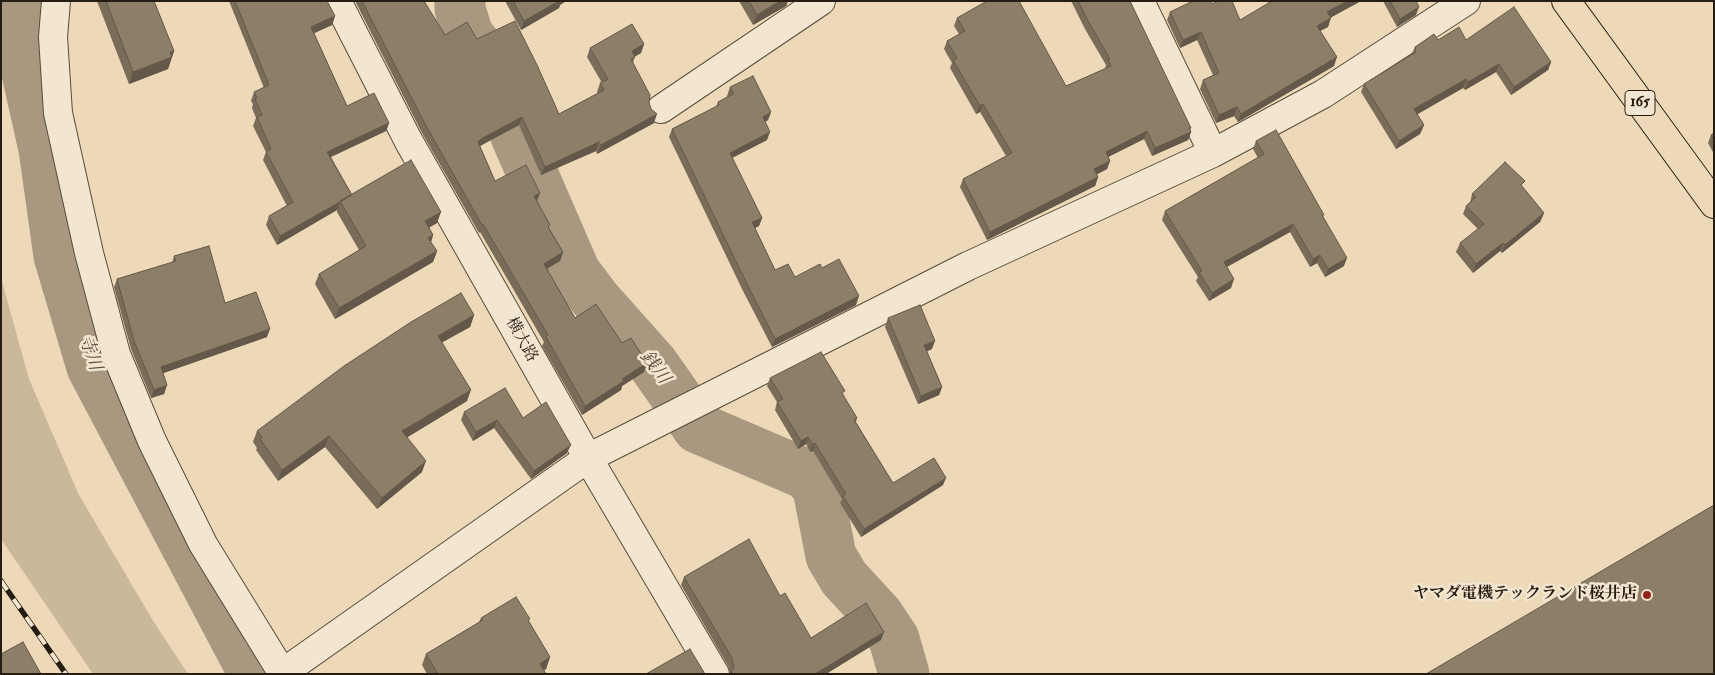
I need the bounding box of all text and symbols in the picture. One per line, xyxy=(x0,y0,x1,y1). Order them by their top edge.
road number: 165 xyxy=(1625,90,1655,116)
street label: 横大路 xyxy=(501,314,541,366)
water label: 寺川 xyxy=(73,332,105,374)
water label: 銭川 xyxy=(635,347,673,389)
place label: ヤマダ電機テックランド桜井店 xyxy=(1413,585,1637,605)
marker: ヤマダ電機テックランド桜井店 xyxy=(1641,589,1653,601)

